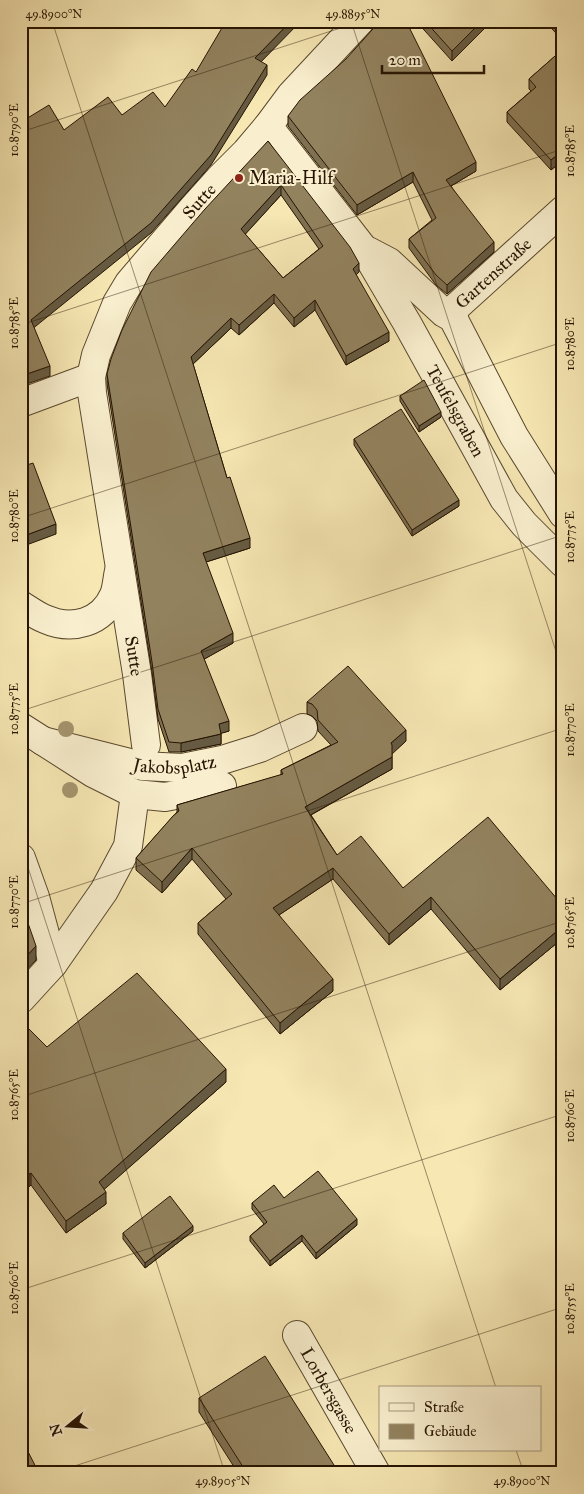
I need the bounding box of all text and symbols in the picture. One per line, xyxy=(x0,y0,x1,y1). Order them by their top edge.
text: 49.8900°N xyxy=(26,7,82,21)
text: 49.8895°N xyxy=(326,7,380,21)
scale bar xyxy=(382,42,484,74)
text: 20 m xyxy=(389,51,421,69)
text: 10.8790°E xyxy=(7,103,21,157)
text: 10.8785°E xyxy=(563,125,577,177)
place label: Maria-Hilf xyxy=(249,167,336,189)
marker: Maria-Hilf xyxy=(233,172,245,184)
street label: Sutte xyxy=(178,179,221,223)
street label: Gartenstraße xyxy=(451,233,536,313)
text: 10.8785°E xyxy=(7,297,21,349)
text: 10.8780°E xyxy=(563,317,577,371)
street label: Teufelsgraben xyxy=(421,361,490,461)
text: 10.8780°E xyxy=(7,489,21,543)
text: 10.8775°E xyxy=(563,511,577,563)
street label: Sutte xyxy=(120,634,148,678)
text: 10.8775°E xyxy=(7,683,21,735)
text: 10.8770°E xyxy=(563,703,577,757)
street label: Jakobsplatz xyxy=(129,750,218,779)
text: 10.8770°E xyxy=(7,875,21,929)
text: 10.8765°E xyxy=(563,897,577,949)
text: 10.8765°E xyxy=(7,1069,21,1121)
text: 10.8760°E xyxy=(563,1089,577,1143)
text: 10.8760°E xyxy=(7,1261,21,1315)
text: 10.8755°E xyxy=(563,1283,577,1335)
street label: Lorbersgasse xyxy=(296,1344,362,1437)
legend xyxy=(379,1386,542,1452)
text: Straße xyxy=(424,1398,464,1416)
north arrow xyxy=(42,1402,92,1452)
text: N xyxy=(46,1421,66,1438)
text: Gebäude xyxy=(424,1422,477,1440)
text: 49.8905°N xyxy=(195,1474,251,1488)
text: 49.8900°N xyxy=(494,1474,550,1488)

